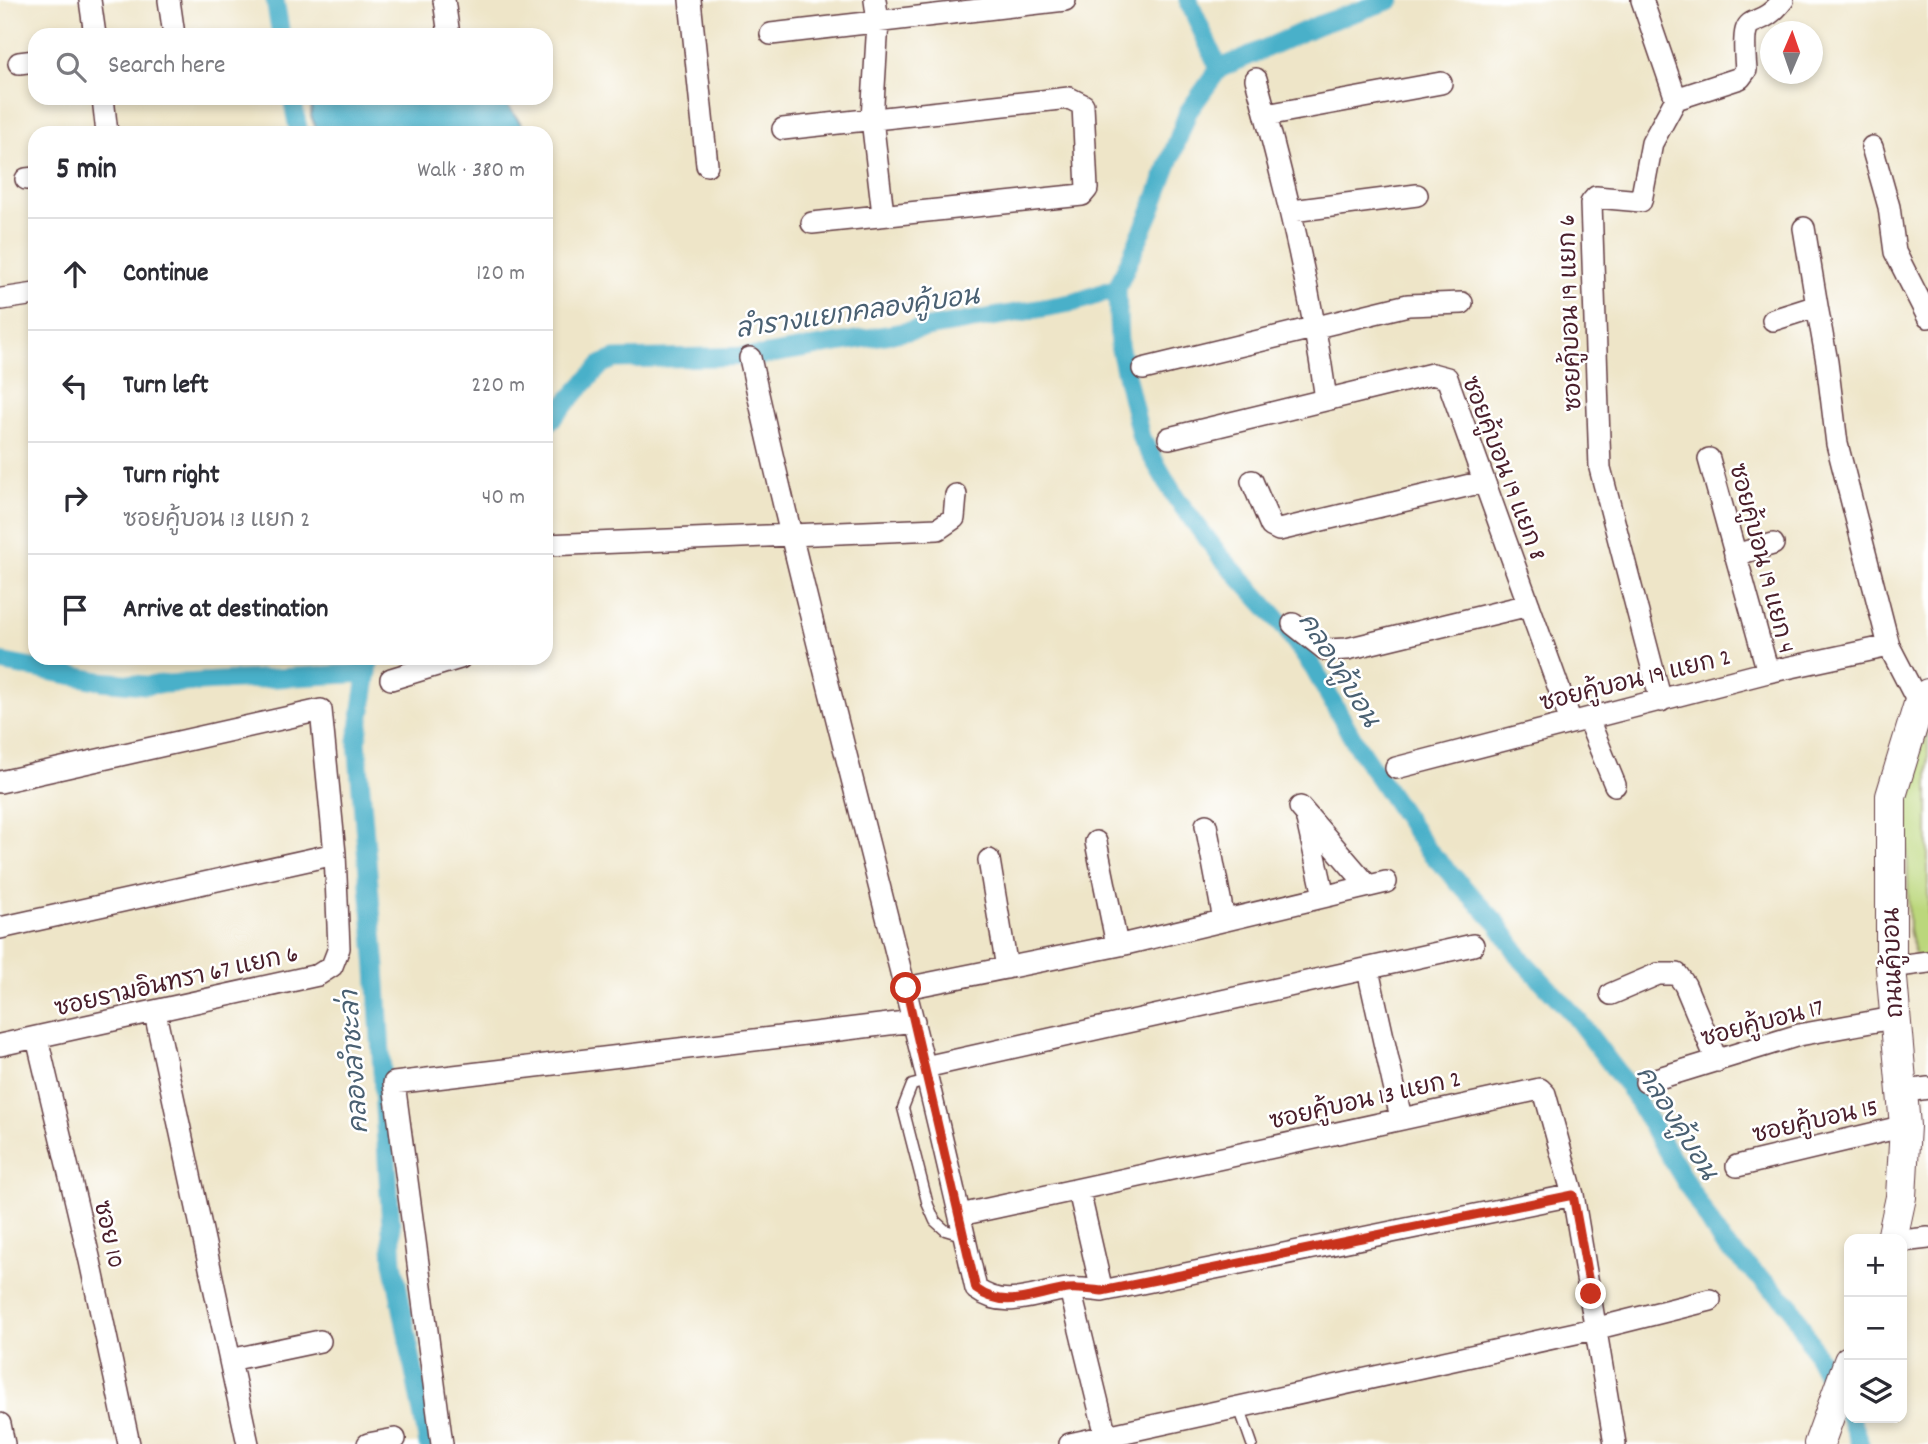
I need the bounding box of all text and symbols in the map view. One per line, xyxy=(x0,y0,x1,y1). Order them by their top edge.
north arrow xyxy=(1760,21,1823,84)
search box xyxy=(28,28,553,105)
icon: search xyxy=(52,48,90,86)
text: Search here xyxy=(108,48,226,85)
text: 5 min xyxy=(56,150,117,193)
text: Walk · 380 m xyxy=(417,155,525,188)
street label: ซอยคู้บอน 19 แยก 6 xyxy=(1551,214,1592,412)
icon: ahead xyxy=(56,255,94,293)
text: Continue xyxy=(123,256,208,293)
text: 120 m xyxy=(476,258,525,291)
water label: ลำรางแยกคลองคู้บอน xyxy=(733,278,983,350)
icon: left xyxy=(56,367,94,405)
text: Turn left xyxy=(123,368,209,405)
text: 220 m xyxy=(471,370,525,403)
street label: ซอยคู้บอน 19 แยก 8 xyxy=(1451,372,1554,566)
text: Turn right xyxy=(123,458,220,495)
street label: ซอยคู้บอน 19 แยก 4 xyxy=(1718,460,1803,657)
icon: right xyxy=(56,479,94,517)
text: 40 m xyxy=(482,482,525,515)
text: ซอยคู้บอน 13 แยก 2 xyxy=(123,505,310,538)
icon: arrive xyxy=(56,591,94,629)
text: Arrive at destination xyxy=(123,592,328,629)
water label: คลองคู้บอน xyxy=(1287,606,1389,737)
street label: ซอยคู้บอน 19 แยก 2 xyxy=(1536,641,1735,722)
street label: ถนนคู้บอน xyxy=(1875,907,1914,1019)
street label: ซอยรามอินทรา 67 แยก 6 xyxy=(51,938,302,1028)
route start xyxy=(890,972,921,1003)
water label: คลองลำชะล่า xyxy=(332,987,380,1135)
street label: ซอยคู้บอน 17 xyxy=(1697,991,1828,1058)
water label: คลองคู้บอน xyxy=(1625,1059,1727,1190)
street label: ซอยคู้บอน 13 แยก 2 xyxy=(1266,1062,1465,1140)
street label: ซอยคู้บอน 15 xyxy=(1749,1091,1882,1154)
street label: ซอย 10 xyxy=(83,1197,131,1272)
map controls xyxy=(1844,1234,1907,1423)
button: + xyxy=(1844,1234,1907,1297)
route end xyxy=(1575,1278,1606,1309)
button: − xyxy=(1844,1297,1907,1360)
button: layers xyxy=(1844,1360,1907,1423)

